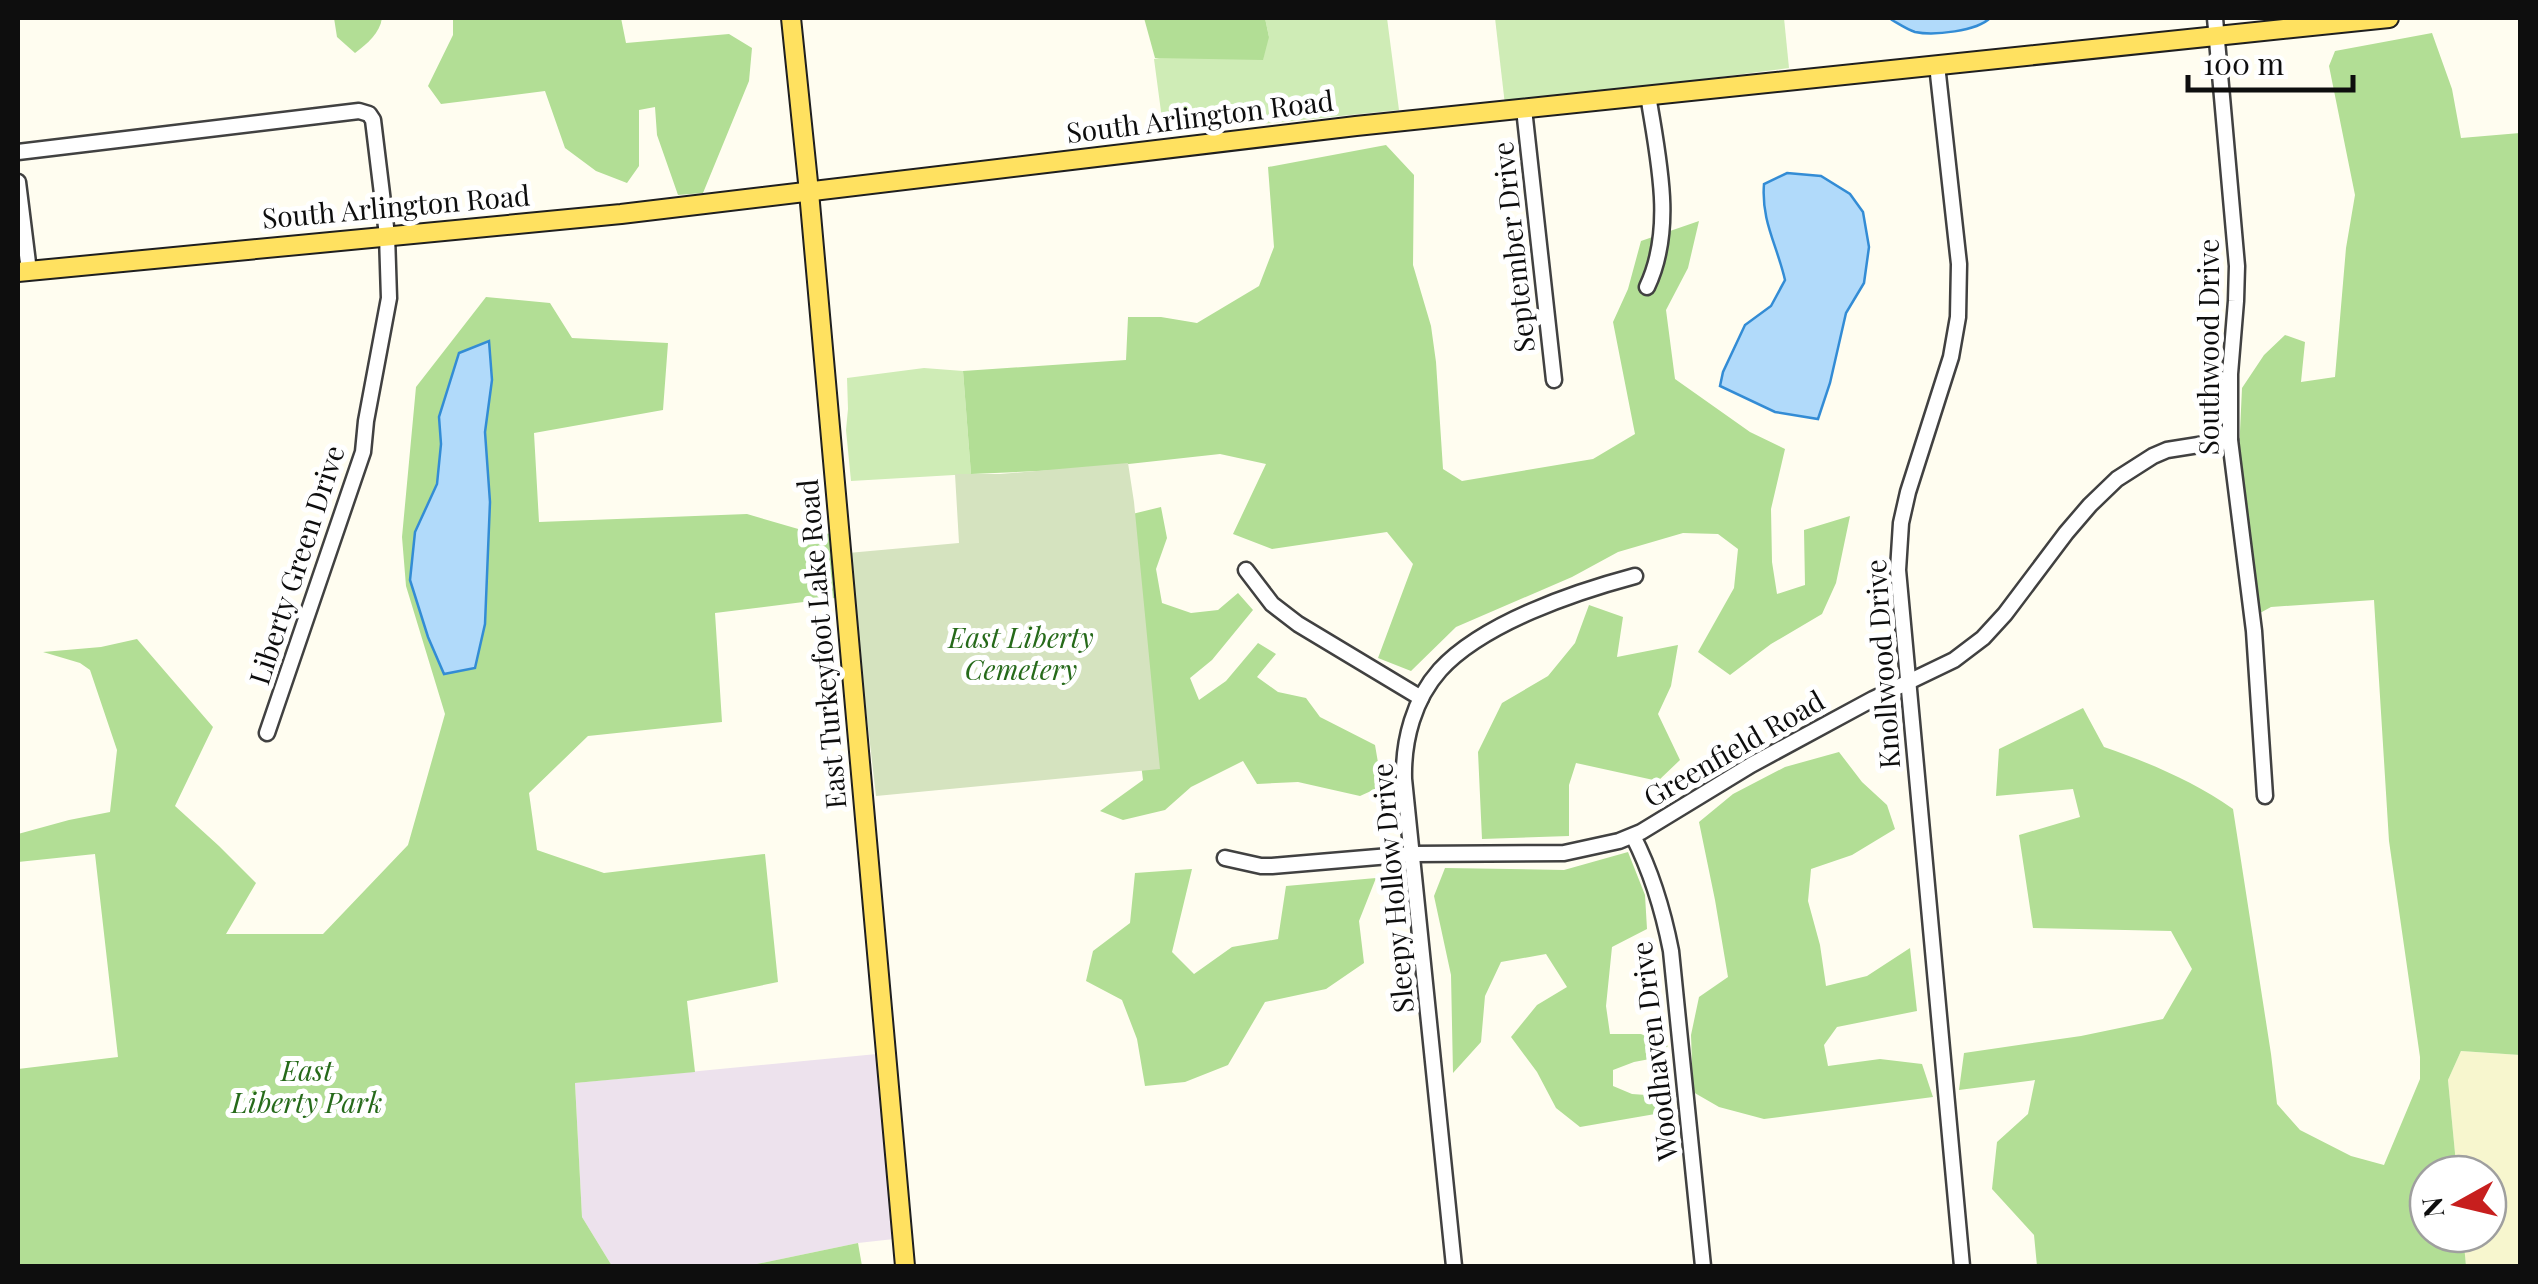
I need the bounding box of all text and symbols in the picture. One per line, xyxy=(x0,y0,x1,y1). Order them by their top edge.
scale bar xyxy=(2188,30,2353,92)
text: 100 m xyxy=(2203,43,2285,83)
street label: South Arlington Road xyxy=(1064,81,1335,150)
street label: September Drive xyxy=(1483,140,1542,354)
street label: South Arlington Road xyxy=(260,175,531,236)
street label: Southwood Drive xyxy=(2189,239,2226,455)
street label: Liberty Green Drive xyxy=(239,440,352,689)
street label: East Turkeyfoot Lake Road xyxy=(788,478,853,811)
street label: Knollwood Drive xyxy=(1856,558,1907,770)
park label: East Liberty Cemetery xyxy=(947,618,1094,687)
street label: Greenfield Road xyxy=(1636,681,1830,814)
street label: Sleepy Hollow Drive xyxy=(1362,762,1421,1015)
street label: Woodhaven Drive xyxy=(1622,940,1685,1164)
park label: East Liberty Park xyxy=(231,1051,382,1120)
north arrow xyxy=(2408,1154,2508,1254)
text: N xyxy=(2412,1195,2451,1220)

